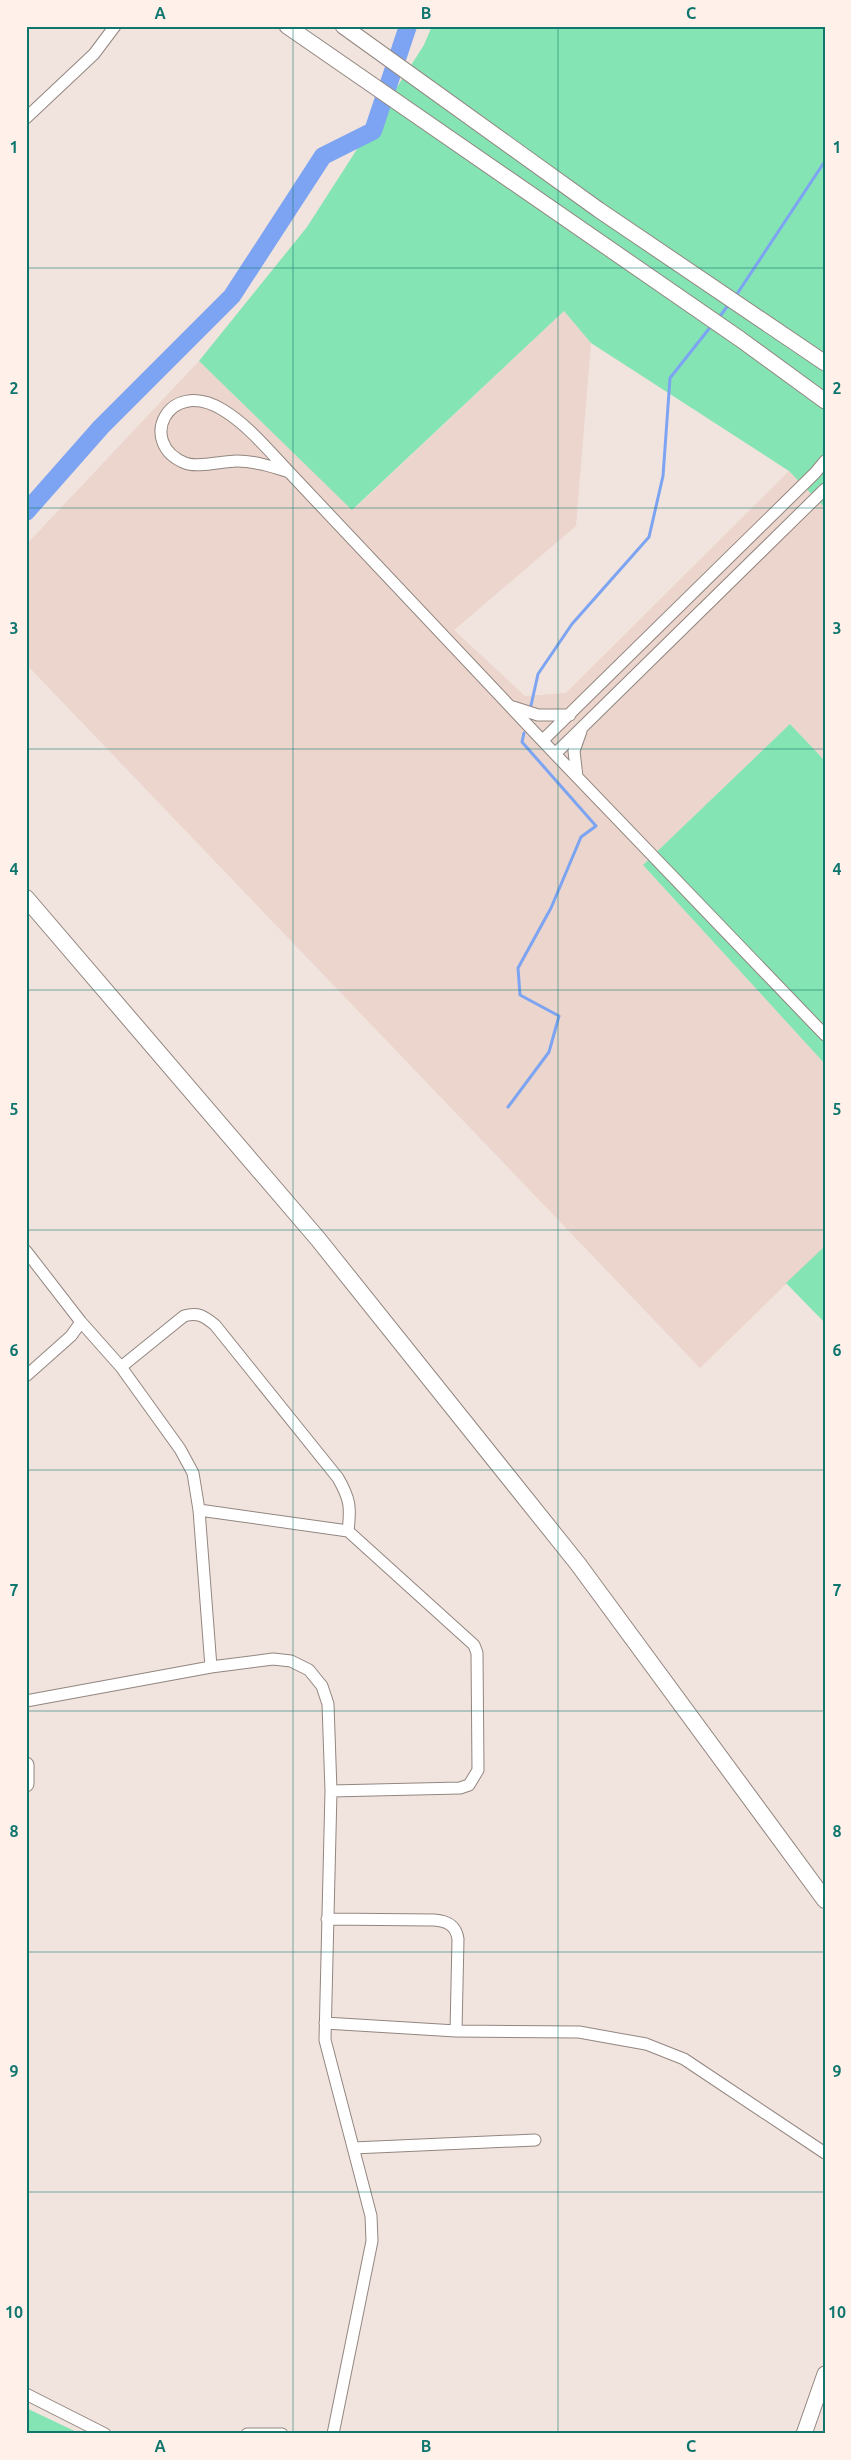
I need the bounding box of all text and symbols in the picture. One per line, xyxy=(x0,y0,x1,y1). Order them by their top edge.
text: A xyxy=(154,4,166,22)
text: B xyxy=(421,4,431,22)
text: C xyxy=(686,4,696,22)
text: 1 xyxy=(9,138,19,156)
text: 1 xyxy=(832,138,842,156)
text: 2 xyxy=(9,379,19,397)
text: 2 xyxy=(832,379,842,397)
text: 3 xyxy=(9,619,19,637)
text: 3 xyxy=(832,619,842,637)
text: 4 xyxy=(9,860,19,878)
text: 4 xyxy=(832,860,842,878)
text: 5 xyxy=(9,1100,19,1118)
text: 5 xyxy=(832,1100,842,1118)
text: 6 xyxy=(9,1341,19,1359)
text: 6 xyxy=(832,1341,842,1359)
text: 7 xyxy=(9,1581,19,1599)
text: 7 xyxy=(832,1581,842,1599)
text: 8 xyxy=(9,1822,19,1840)
text: 8 xyxy=(832,1822,842,1840)
text: 9 xyxy=(9,2062,19,2080)
text: 9 xyxy=(832,2062,842,2080)
text: 10 xyxy=(5,2303,23,2321)
text: 10 xyxy=(828,2303,846,2321)
text: A xyxy=(154,2437,166,2455)
text: B xyxy=(421,2437,431,2455)
text: C xyxy=(686,2437,696,2455)

